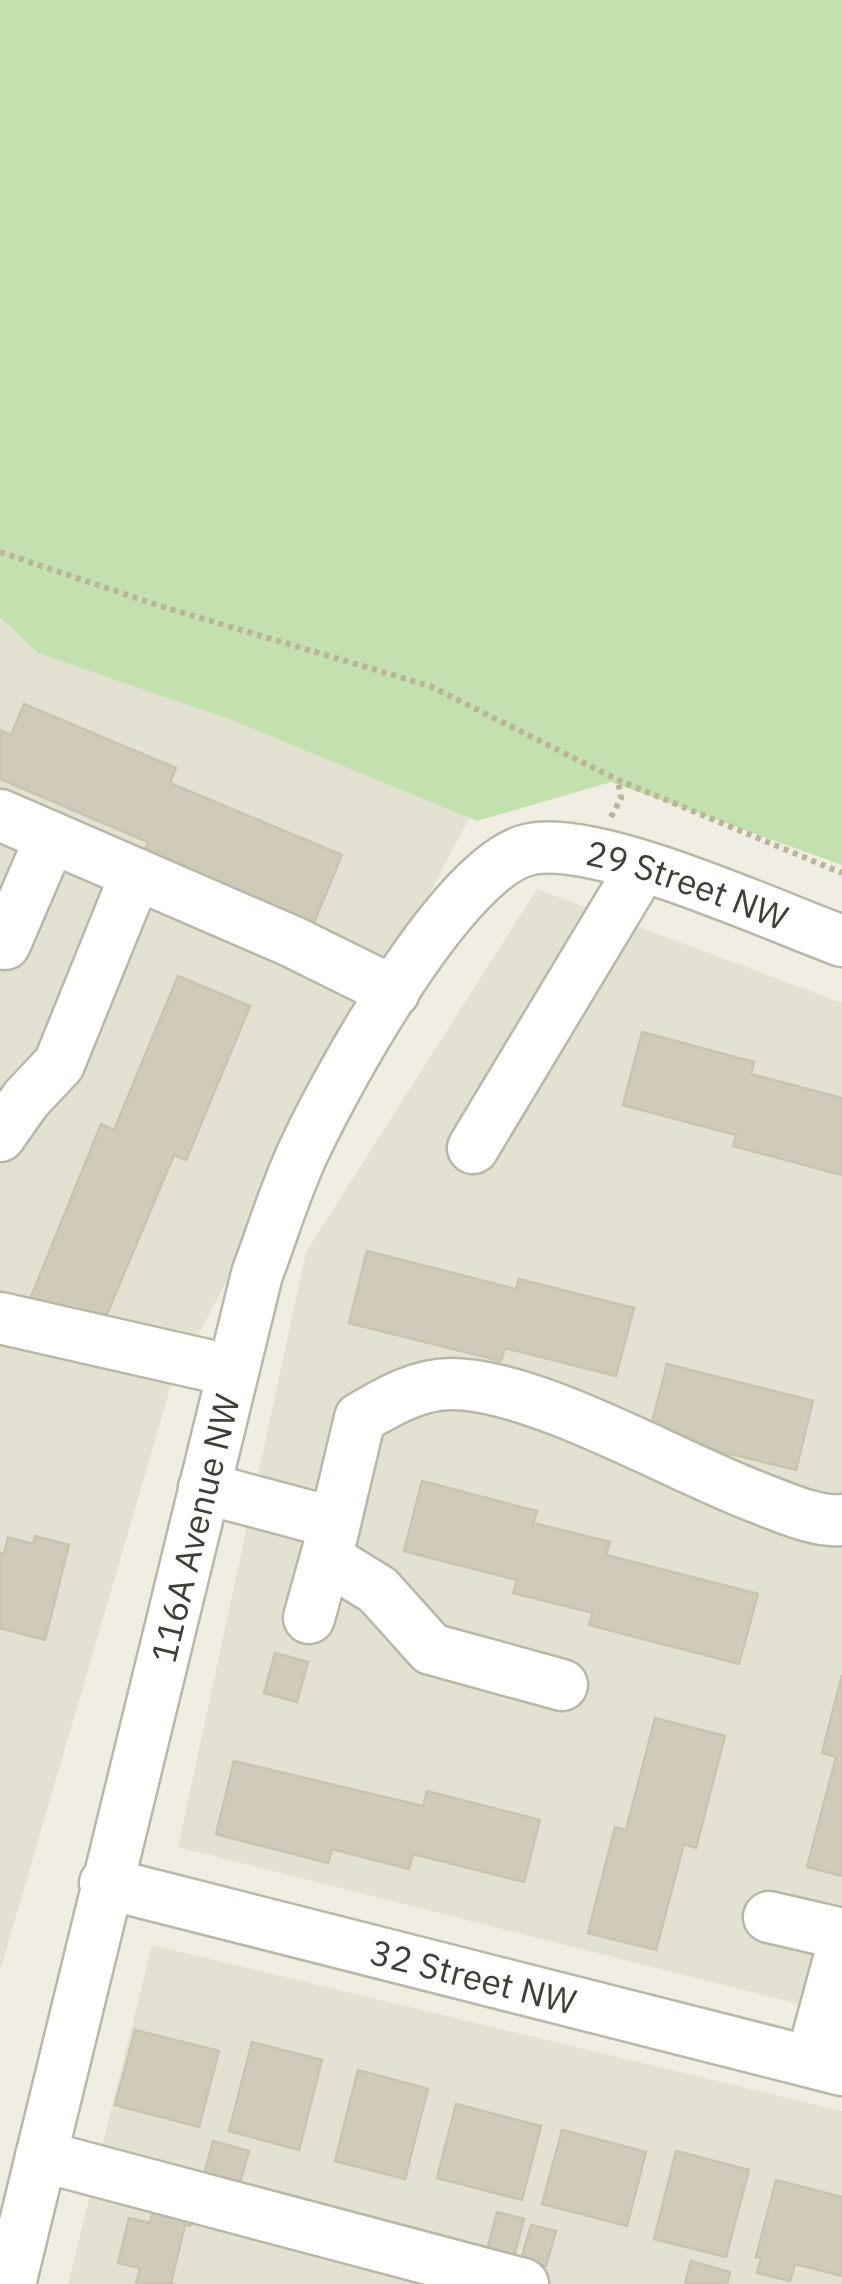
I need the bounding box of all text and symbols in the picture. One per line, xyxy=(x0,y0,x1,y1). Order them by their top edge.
street label: 29 Street NW xyxy=(582,829,795,940)
street label: 116A Avenue NW xyxy=(140,1389,250,1667)
street label: 32 Street NW xyxy=(366,1928,581,2025)

